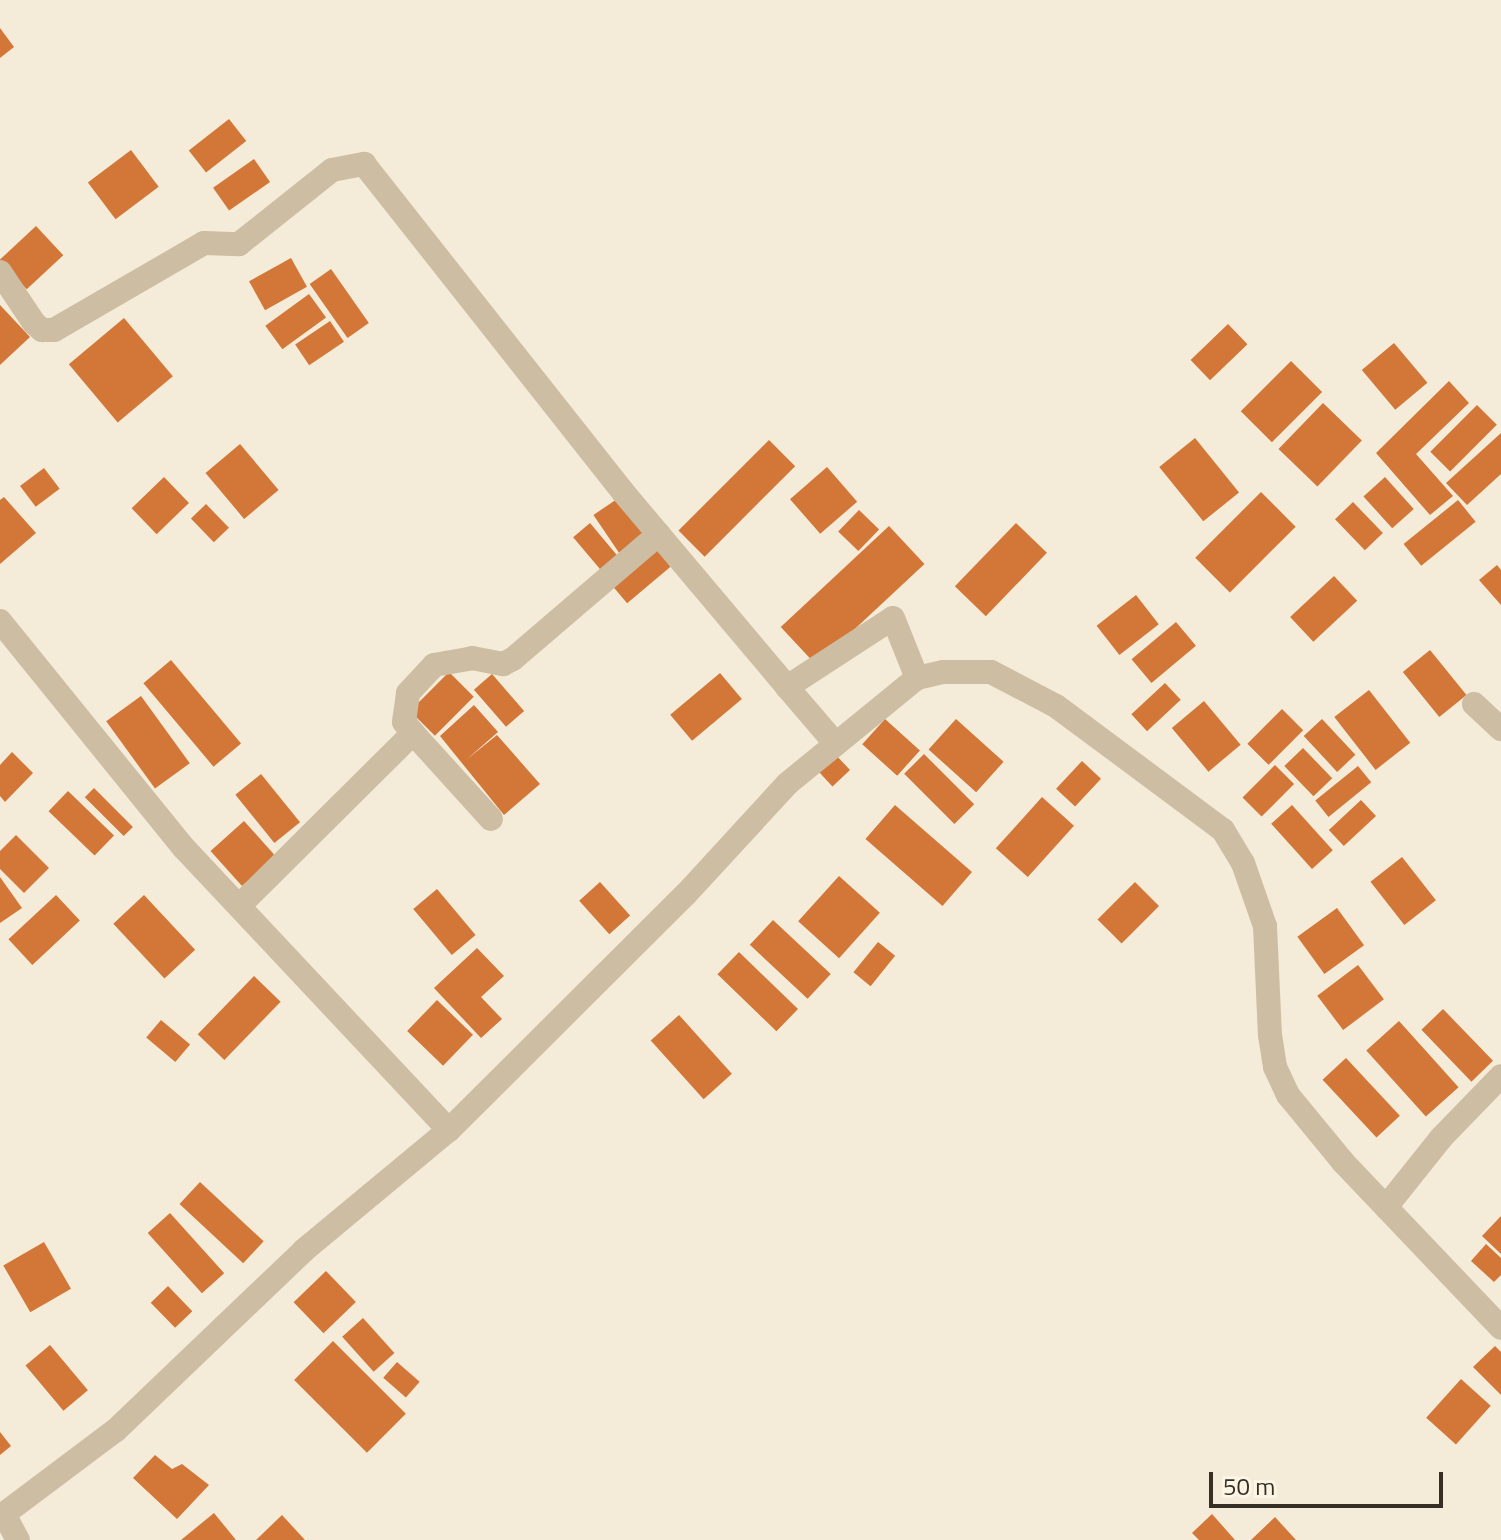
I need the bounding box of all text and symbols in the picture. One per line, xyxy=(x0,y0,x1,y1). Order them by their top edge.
scale bar xyxy=(1213,1456,1447,1506)
text: 50 m xyxy=(1223,1468,1275,1504)

